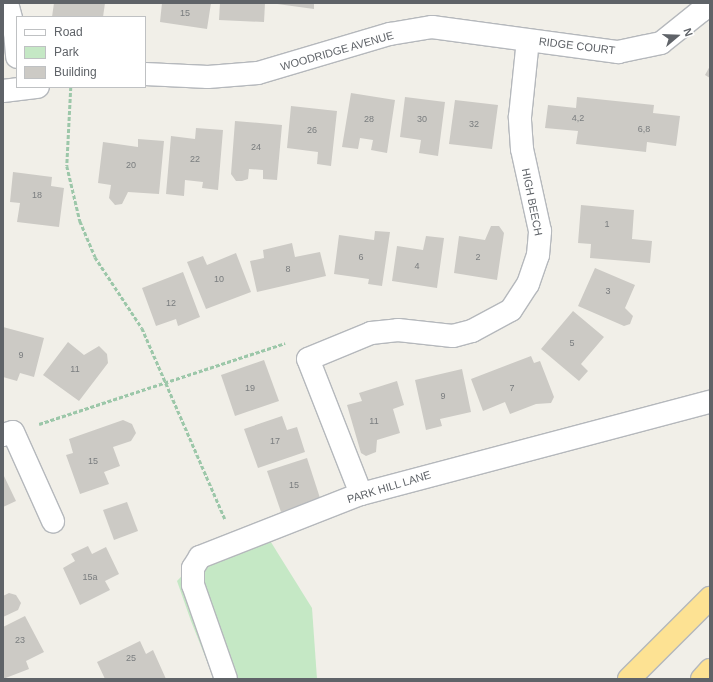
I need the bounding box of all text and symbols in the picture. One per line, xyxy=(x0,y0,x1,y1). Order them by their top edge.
house number: 15 xyxy=(180,8,190,18)
legend xyxy=(16,16,146,88)
north arrow xyxy=(657,16,697,56)
text: Road xyxy=(54,25,83,39)
text: N xyxy=(681,26,695,38)
street label: WOODRIDGE AVENUE xyxy=(279,28,395,74)
street label: RIDGE COURT xyxy=(538,35,616,57)
text: Park xyxy=(54,45,79,59)
text: Building xyxy=(54,65,97,79)
house number: 4,2 xyxy=(572,113,584,123)
house number: 28 xyxy=(364,114,374,124)
house number: 30 xyxy=(417,114,427,124)
house number: 32 xyxy=(469,119,479,129)
house number: 6,8 xyxy=(638,124,650,134)
house number: 26 xyxy=(307,125,317,135)
house number: 24 xyxy=(251,142,261,152)
house number: 22 xyxy=(190,154,200,164)
house number: 20 xyxy=(126,160,136,170)
street label: HIGH BEECH xyxy=(519,167,545,237)
house number: 18 xyxy=(32,190,42,200)
house number: 1 xyxy=(604,219,610,229)
house number: 6 xyxy=(358,252,364,262)
house number: 2 xyxy=(475,252,481,262)
house number: 4 xyxy=(414,261,420,271)
house number: 8 xyxy=(285,264,291,274)
house number: 10 xyxy=(214,274,224,284)
house number: 3 xyxy=(605,286,611,296)
house number: 12 xyxy=(166,298,176,308)
house number: 5 xyxy=(569,338,575,348)
house number: 9 xyxy=(18,350,24,360)
house number: 11 xyxy=(70,364,80,374)
house number: 19 xyxy=(245,383,255,393)
house number: 7 xyxy=(509,383,515,393)
house number: 9 xyxy=(440,391,446,401)
house number: 11 xyxy=(369,416,379,426)
house number: 17 xyxy=(270,436,280,446)
house number: 15 xyxy=(88,456,98,466)
street label: PARK HILL LANE xyxy=(345,468,433,506)
house number: 15 xyxy=(289,480,299,490)
house number: 15a xyxy=(82,572,98,582)
house number: 23 xyxy=(15,635,25,645)
house number: 25 xyxy=(126,653,136,663)

